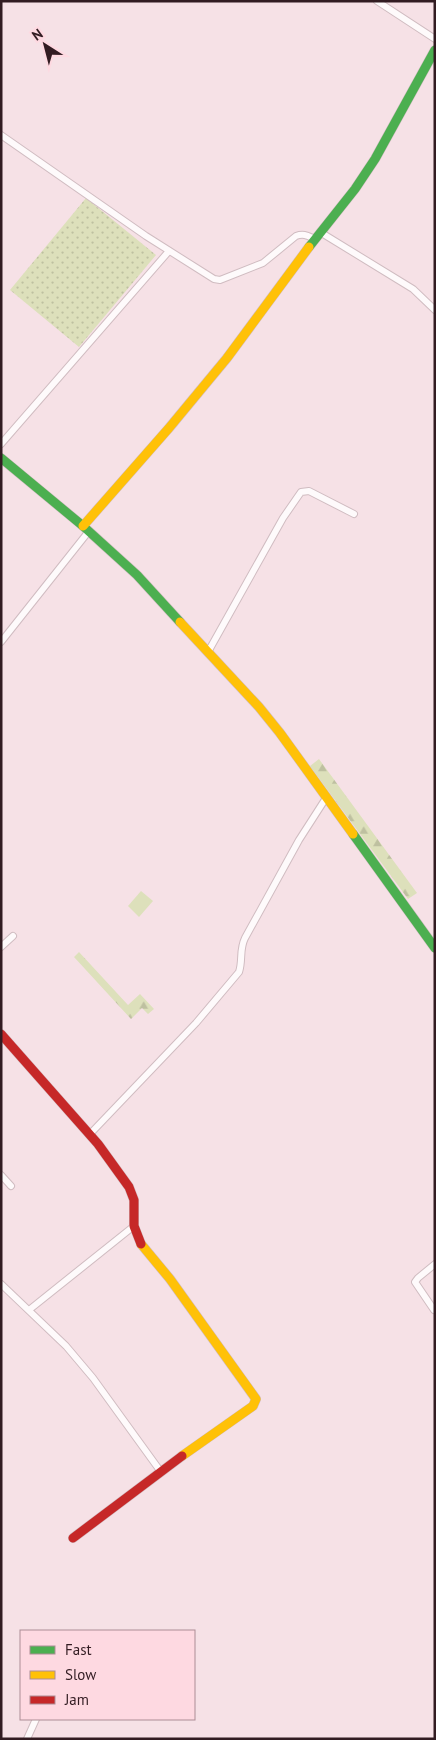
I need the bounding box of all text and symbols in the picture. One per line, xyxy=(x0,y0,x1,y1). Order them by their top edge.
north arrow xyxy=(20,20,70,70)
text: N xyxy=(28,24,46,44)
legend xyxy=(20,1630,195,1720)
text: Fast xyxy=(65,1640,92,1659)
text: Slow xyxy=(65,1665,96,1684)
text: Jam xyxy=(64,1690,89,1709)

